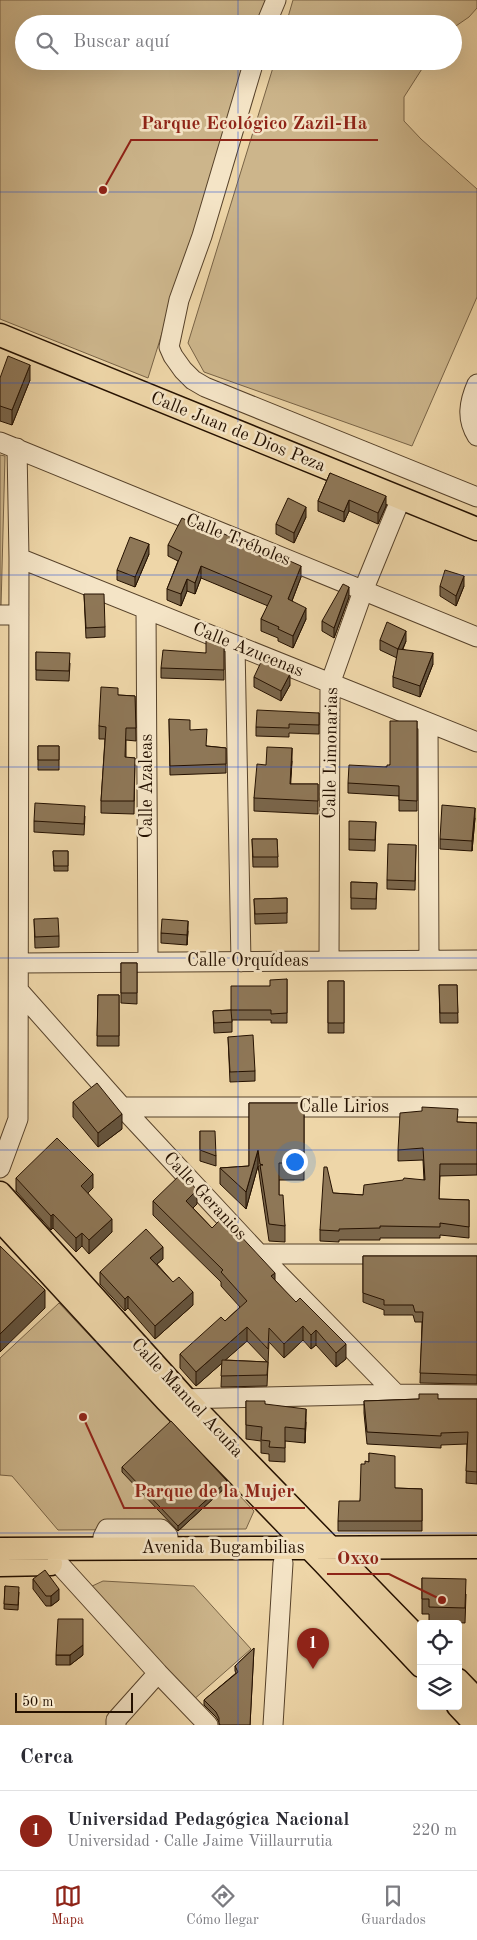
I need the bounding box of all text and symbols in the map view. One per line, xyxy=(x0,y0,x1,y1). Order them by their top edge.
search box xyxy=(15,15,462,70)
icon: search xyxy=(33,29,61,57)
text: Buscar aquí xyxy=(73,33,169,52)
callout: Parque Ecológico Zazil-Ha xyxy=(131,106,378,140)
text: Parque Ecológico Zazil-Ha xyxy=(141,115,368,134)
street label: Calle Juan de Dios Peza xyxy=(148,389,328,475)
street label: Calle Tréboles xyxy=(183,511,293,569)
street label: Calle Azucenas xyxy=(190,620,306,680)
street label: Calle Limonarias xyxy=(321,687,341,819)
street label: Calle Azaleas xyxy=(138,734,156,838)
street label: Calle Orquídeas xyxy=(187,952,309,970)
street label: Calle Lirios xyxy=(299,1098,389,1116)
street label: Calle Geranios xyxy=(160,1149,250,1244)
your location xyxy=(282,1149,308,1175)
street label: Calle Manuel Acuña xyxy=(127,1335,247,1461)
callout: Parque de la Mujer xyxy=(124,1474,305,1508)
text: Parque de la Mujer xyxy=(133,1483,295,1502)
street label: Avenida Bugambilias xyxy=(142,1539,305,1557)
callout: Oxxo xyxy=(327,1540,389,1574)
text: Oxxo xyxy=(337,1550,379,1569)
map controls xyxy=(417,1620,462,1710)
button: locate xyxy=(417,1620,462,1665)
pin: 1 xyxy=(297,1628,329,1669)
button: layers xyxy=(417,1665,462,1710)
scale bar xyxy=(15,1690,132,1713)
text: 50 m xyxy=(22,1695,53,1709)
text: Cerca xyxy=(20,1747,73,1768)
text: Universidad Pedagógica Nacional xyxy=(67,1811,349,1830)
text: 1 xyxy=(31,1823,41,1839)
text: 220 m xyxy=(412,1823,457,1839)
text: Universidad · Calle Jaime Viillaurrutia xyxy=(67,1834,333,1850)
tab: Mapa xyxy=(51,1882,84,1929)
tab: Cómo llegar xyxy=(186,1882,259,1929)
tab: Guardados xyxy=(361,1882,426,1929)

